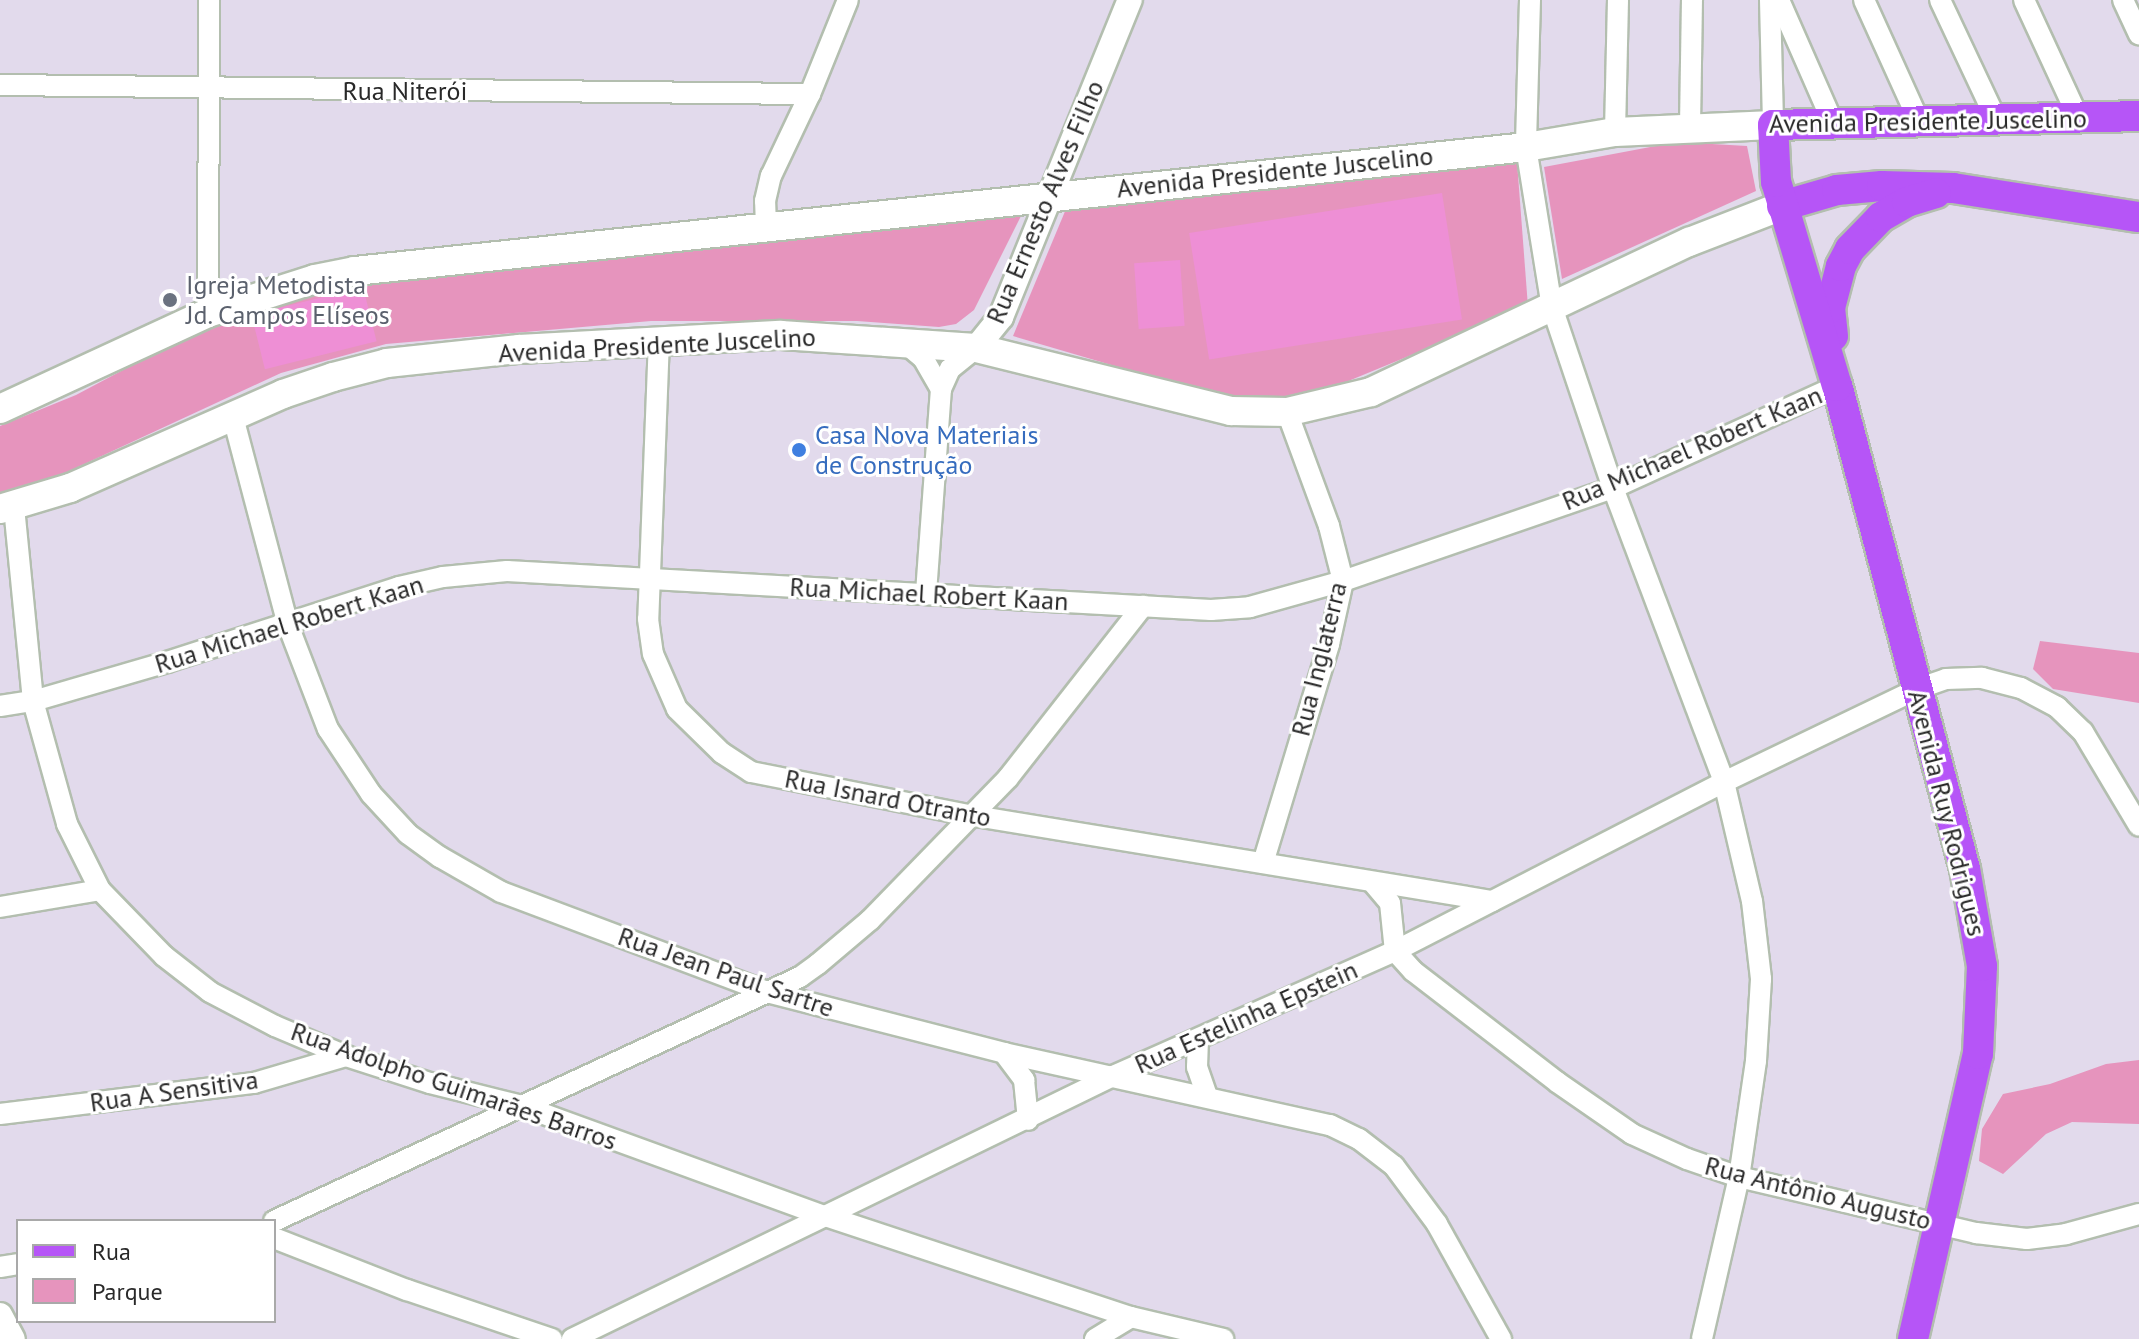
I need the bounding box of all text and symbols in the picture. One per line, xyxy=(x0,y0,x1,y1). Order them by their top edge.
street label: Rua Niterói xyxy=(342,75,468,107)
street label: Rua Ernesto Alves Filho xyxy=(979,75,1111,329)
street label: Avenida Presidente Juscelino xyxy=(1769,103,2087,139)
street label: Avenida Presidente Juscelino xyxy=(1115,140,1435,204)
place label: Igreja Metodista Jd. Campos Elíseos xyxy=(186,269,392,330)
marker: Igreja Metodista Jd. Campos Elíseos xyxy=(161,291,179,309)
street label: Avenida Presidente Juscelino xyxy=(497,321,817,369)
street label: Rua Michael Robert Kaan xyxy=(1557,379,1827,517)
place label: Casa Nova Materiais de Construção xyxy=(815,419,1038,480)
marker: Casa Nova Materiais de Construção xyxy=(790,441,808,459)
street label: Rua Michael Robert Kaan xyxy=(151,568,427,680)
street label: Rua Michael Robert Kaan xyxy=(789,571,1069,617)
street label: Rua Inglaterra xyxy=(1285,579,1353,739)
street label: Avenida Ruy Rodrigues xyxy=(1901,686,1993,940)
street label: Rua Isnard Otranto xyxy=(782,763,994,833)
street label: Rua Jean Paul Sartre xyxy=(614,920,838,1024)
street label: Rua Estelinha Epstein xyxy=(1130,954,1362,1080)
street label: Rua Adolpho Guimarães Barros xyxy=(287,1015,621,1157)
street label: Rua A Sensitiva xyxy=(87,1064,261,1118)
street label: Rua Antônio Augusto xyxy=(1701,1150,1935,1236)
legend xyxy=(16,1219,276,1323)
text: Rua xyxy=(92,1236,131,1267)
text: Parque xyxy=(92,1276,163,1307)

